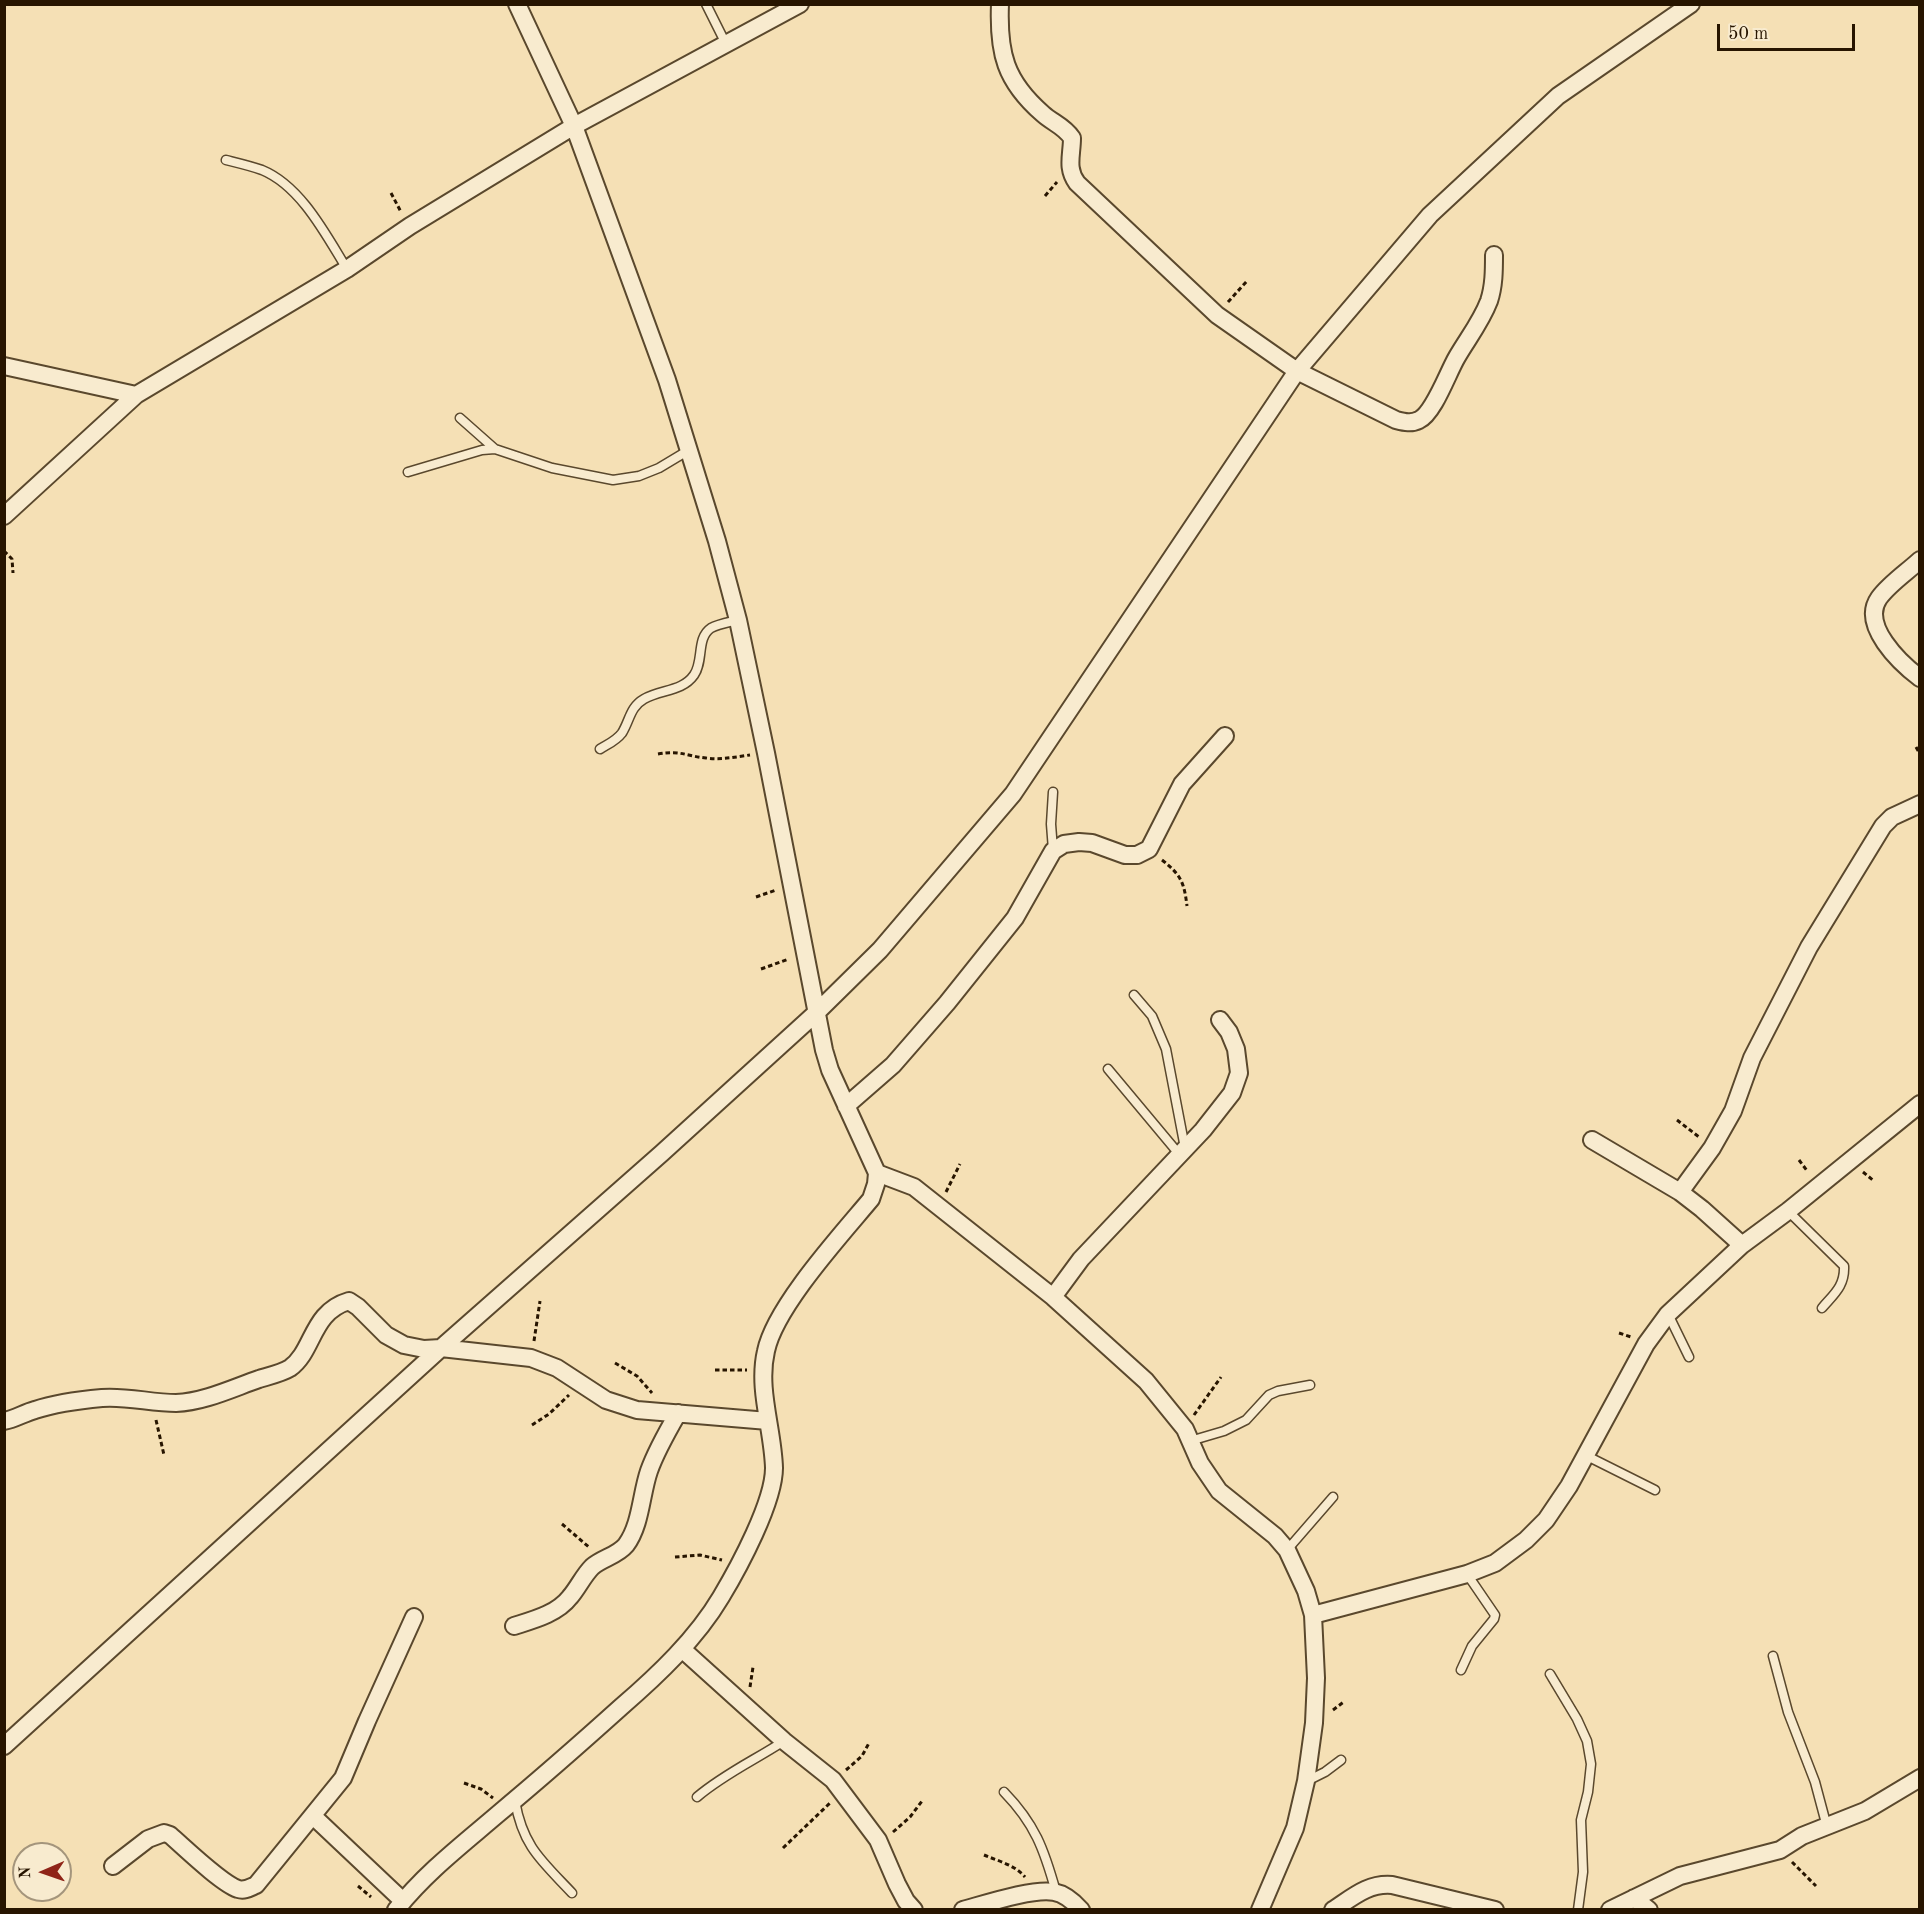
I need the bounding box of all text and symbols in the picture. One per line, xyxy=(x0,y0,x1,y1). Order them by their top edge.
scale bar xyxy=(1720,12,1858,50)
text: 50 m xyxy=(1728,25,1768,43)
north arrow xyxy=(12,1842,72,1902)
text: N xyxy=(18,1866,34,1879)

